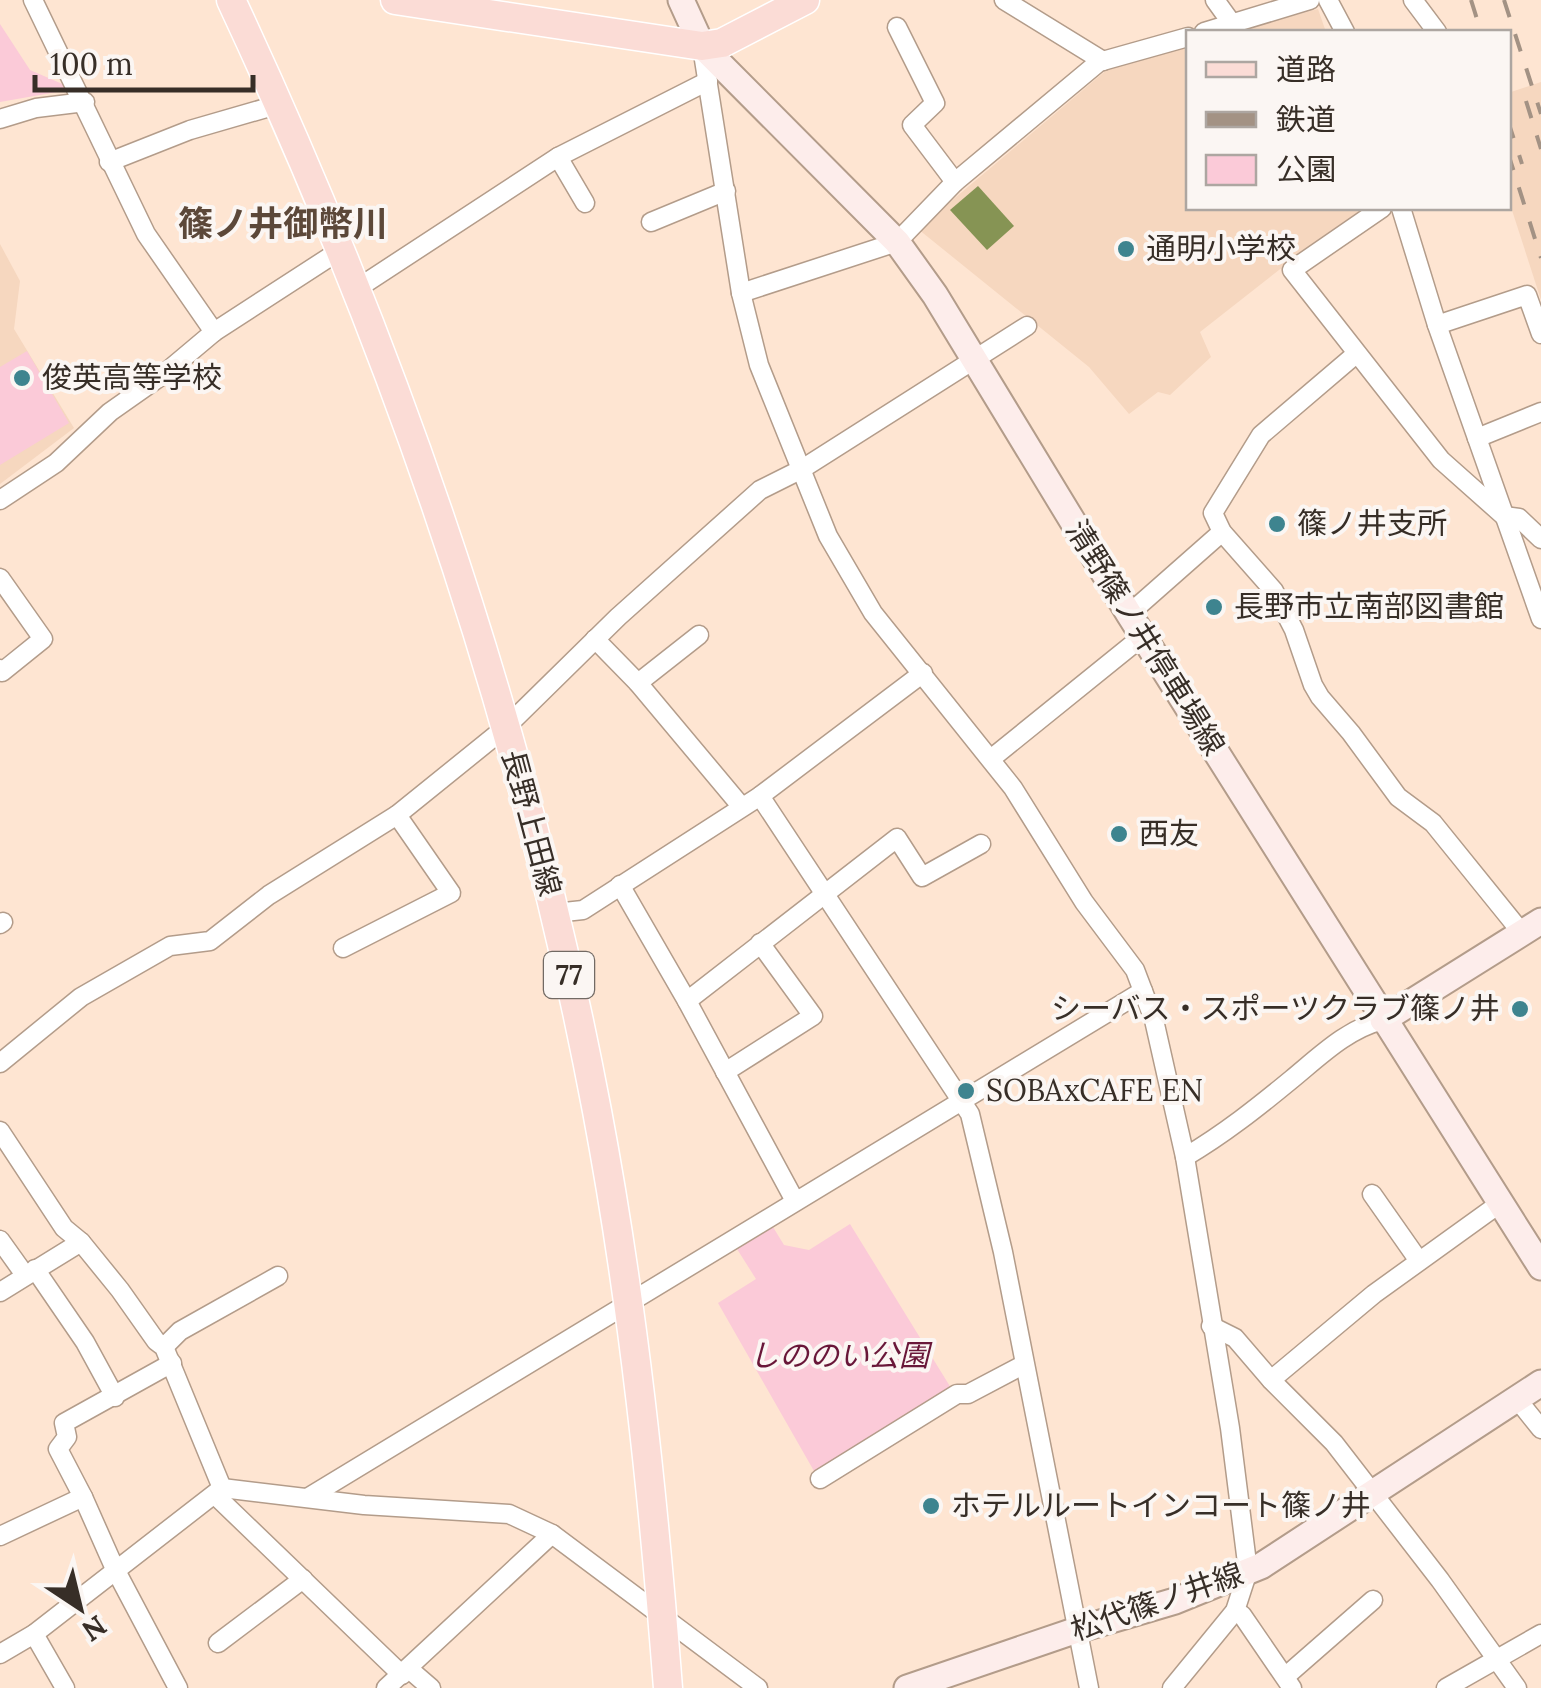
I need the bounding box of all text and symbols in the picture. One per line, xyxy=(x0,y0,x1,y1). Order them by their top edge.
scale bar xyxy=(35,30,252,92)
legend xyxy=(1186,30,1511,210)
text: 100 m xyxy=(50,45,133,83)
text: 道路 xyxy=(1276,50,1336,88)
text: 鉄道 xyxy=(1276,100,1336,138)
text: 公園 xyxy=(1276,150,1336,188)
district label: 篠ノ井御幣川 xyxy=(178,201,388,246)
place label: 通明小学校 xyxy=(1146,229,1296,267)
marker: 通明小学校 xyxy=(1115,238,1137,260)
place label: 俊英高等学校 xyxy=(42,358,222,396)
marker: 俊英高等学校 xyxy=(11,367,33,389)
place label: 篠ノ井支所 xyxy=(1297,504,1447,542)
street label: 清野篠ノ井停車場線 xyxy=(1058,513,1234,762)
marker: 篠ノ井支所 xyxy=(1266,513,1288,535)
place label: 長野市立南部図書館 xyxy=(1234,587,1504,625)
marker: 長野市立南部図書館 xyxy=(1203,596,1225,618)
street label: 長野上田線 xyxy=(494,745,570,900)
place label: 西友 xyxy=(1139,814,1199,852)
marker: 西友 xyxy=(1108,823,1130,845)
road number: 77 xyxy=(544,952,594,998)
place label: シーバス・スポーツクラブ篠ノ井 xyxy=(1051,989,1500,1027)
marker: シーバス・スポーツクラブ篠ノ井 xyxy=(1509,998,1531,1020)
place label: SOBAxCAFE EN xyxy=(986,1071,1203,1109)
marker: SOBAxCAFE EN xyxy=(955,1080,977,1102)
park label: しののい公園 xyxy=(749,1336,933,1374)
place label: ホテルルートインコート篠ノ井 xyxy=(951,1486,1371,1524)
marker: ホテルルートインコート篠ノ井 xyxy=(920,1495,942,1517)
street label: 松代篠ノ井線 xyxy=(1065,1554,1248,1648)
north arrow xyxy=(30,1558,130,1658)
text: N xyxy=(75,1608,114,1649)

